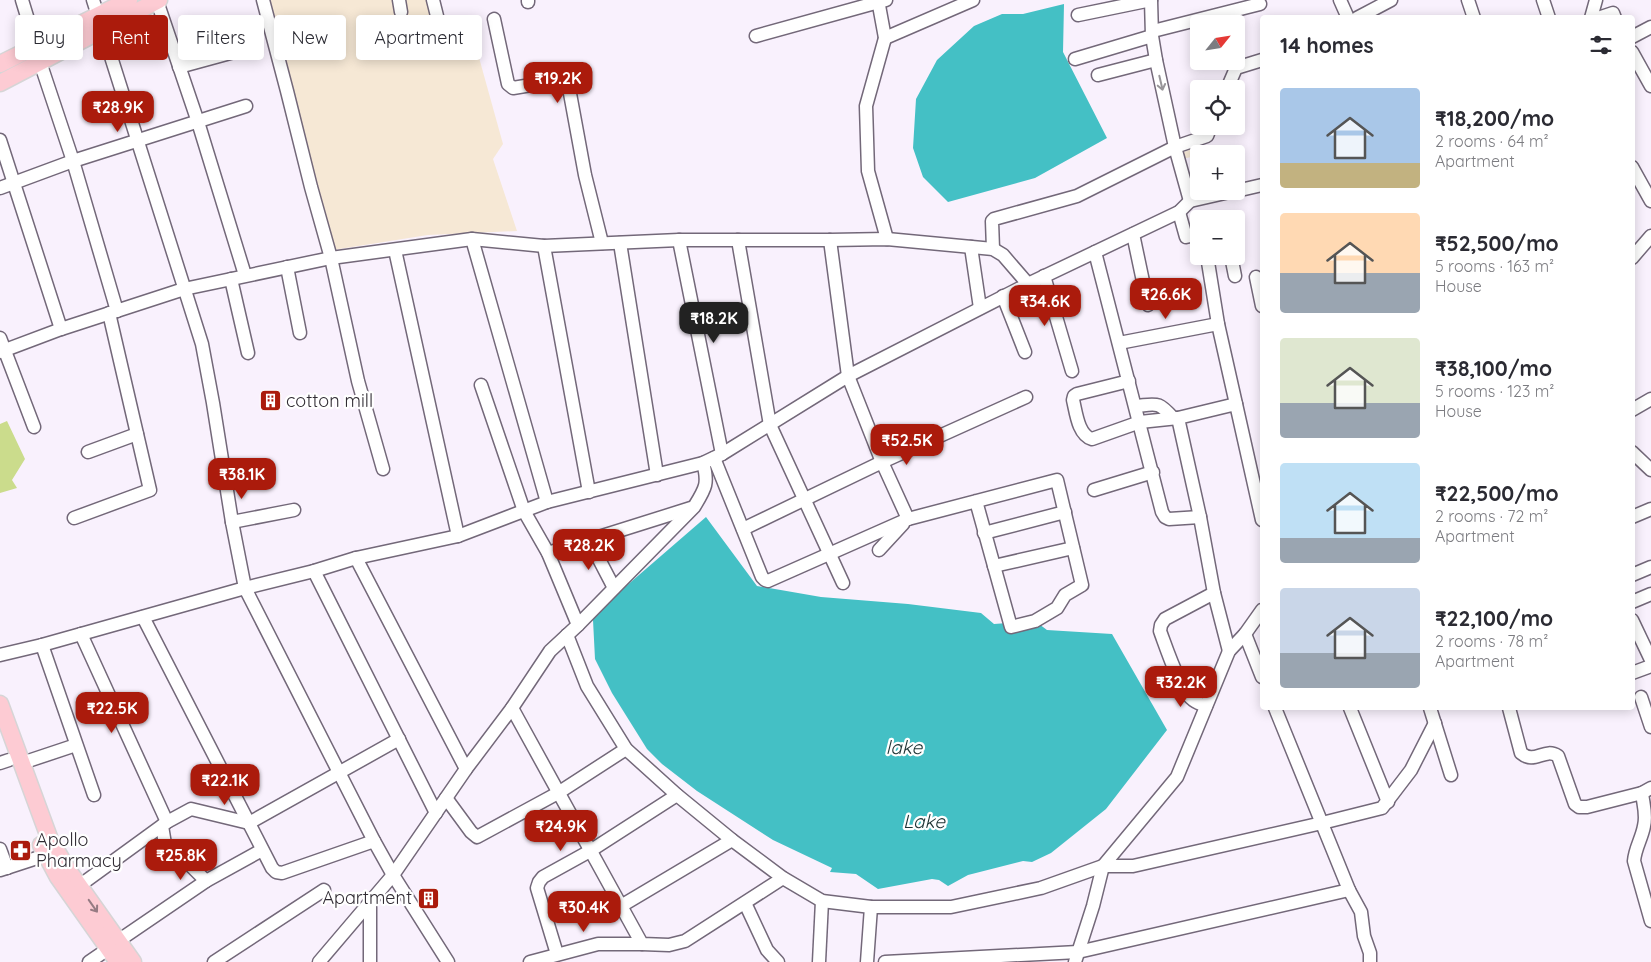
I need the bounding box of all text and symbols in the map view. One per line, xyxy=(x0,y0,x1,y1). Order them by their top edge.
chip: Buy xyxy=(15,15,83,60)
chip: Rent xyxy=(93,15,168,60)
chip: Filters xyxy=(178,15,264,60)
chip: New xyxy=(274,15,346,60)
chip: Apartment xyxy=(356,15,482,60)
north arrow xyxy=(1190,15,1245,70)
map controls xyxy=(1190,15,1245,265)
icon: filters xyxy=(1587,31,1615,59)
text: 14 homes xyxy=(1280,32,1374,58)
pin: ₹19.2K xyxy=(517,62,599,104)
text: ₹19.2K xyxy=(534,68,582,88)
one-way arrow xyxy=(1157,74,1166,90)
button: locate xyxy=(1190,80,1245,135)
pin: ₹28.9K xyxy=(77,90,159,133)
text: ₹28.9K xyxy=(93,97,143,117)
text: ₹18,200/mo xyxy=(1435,105,1554,131)
icon: home xyxy=(1320,108,1380,168)
text: 2 rooms · 64 m² xyxy=(1435,131,1549,151)
button: + xyxy=(1190,145,1245,200)
text: Apartment xyxy=(1435,151,1515,171)
button: − xyxy=(1190,210,1245,265)
text: ₹52,500/mo xyxy=(1435,230,1559,256)
icon: home xyxy=(1320,233,1380,293)
text: 5 rooms · 163 m² xyxy=(1435,256,1554,276)
text: House xyxy=(1435,276,1482,296)
pin: ₹26.6K xyxy=(1125,278,1207,320)
pin: ₹34.6K xyxy=(1004,284,1086,327)
text: ₹26.6K xyxy=(1141,284,1191,304)
text: ₹34.6K xyxy=(1020,291,1070,311)
pin: ₹18.2K xyxy=(673,302,755,344)
text: ₹18.2K xyxy=(690,308,738,328)
text: ₹38,100/mo xyxy=(1435,355,1552,381)
icon: home xyxy=(1320,358,1380,418)
text: 5 rooms · 123 m² xyxy=(1435,381,1554,401)
building icon: cotton mill xyxy=(258,389,282,413)
place label: cotton mill xyxy=(286,389,373,412)
text: House xyxy=(1435,401,1482,421)
pin: ₹52.5K xyxy=(866,424,948,466)
text: ₹52.5K xyxy=(882,430,932,450)
pin: ₹38.1K xyxy=(201,458,283,500)
text: ₹38.1K xyxy=(219,464,265,484)
text: ₹22,500/mo xyxy=(1435,480,1559,506)
icon: home xyxy=(1320,483,1380,543)
text: 2 rooms · 72 m² xyxy=(1435,506,1548,526)
text: Apartment xyxy=(1435,526,1515,546)
pin: ₹28.2K xyxy=(548,528,630,571)
text: ₹28.2K xyxy=(564,535,614,555)
text: ₹22,100/mo xyxy=(1435,605,1553,631)
icon: home xyxy=(1320,608,1380,668)
text: 2 rooms · 78 m² xyxy=(1435,631,1548,651)
text: Apartment xyxy=(1435,651,1515,671)
pin: ₹32.2K xyxy=(1140,666,1222,708)
text: ₹32.2K xyxy=(1156,672,1206,692)
pin: ₹22.5K xyxy=(71,692,153,734)
text: ₹22.5K xyxy=(87,698,137,718)
water label: lake xyxy=(886,735,923,759)
pin: ₹22.1K xyxy=(184,764,266,806)
text: ₹22.1K xyxy=(202,770,248,790)
water label: Lake xyxy=(903,809,946,833)
pin: ₹24.9K xyxy=(520,810,602,852)
text: ₹24.9K xyxy=(536,816,586,836)
place label: Apollo Pharmacy xyxy=(36,828,122,872)
pharmacy icon: Apollo Pharmacy xyxy=(8,838,32,862)
pin: ₹25.8K xyxy=(140,838,222,881)
text: ₹25.8K xyxy=(156,845,206,865)
place label: Apartment xyxy=(322,886,412,909)
building icon: Apartment xyxy=(416,886,440,910)
pin: ₹30.4K xyxy=(543,890,625,933)
text: ₹30.4K xyxy=(559,897,609,917)
one-way arrow xyxy=(88,899,98,913)

